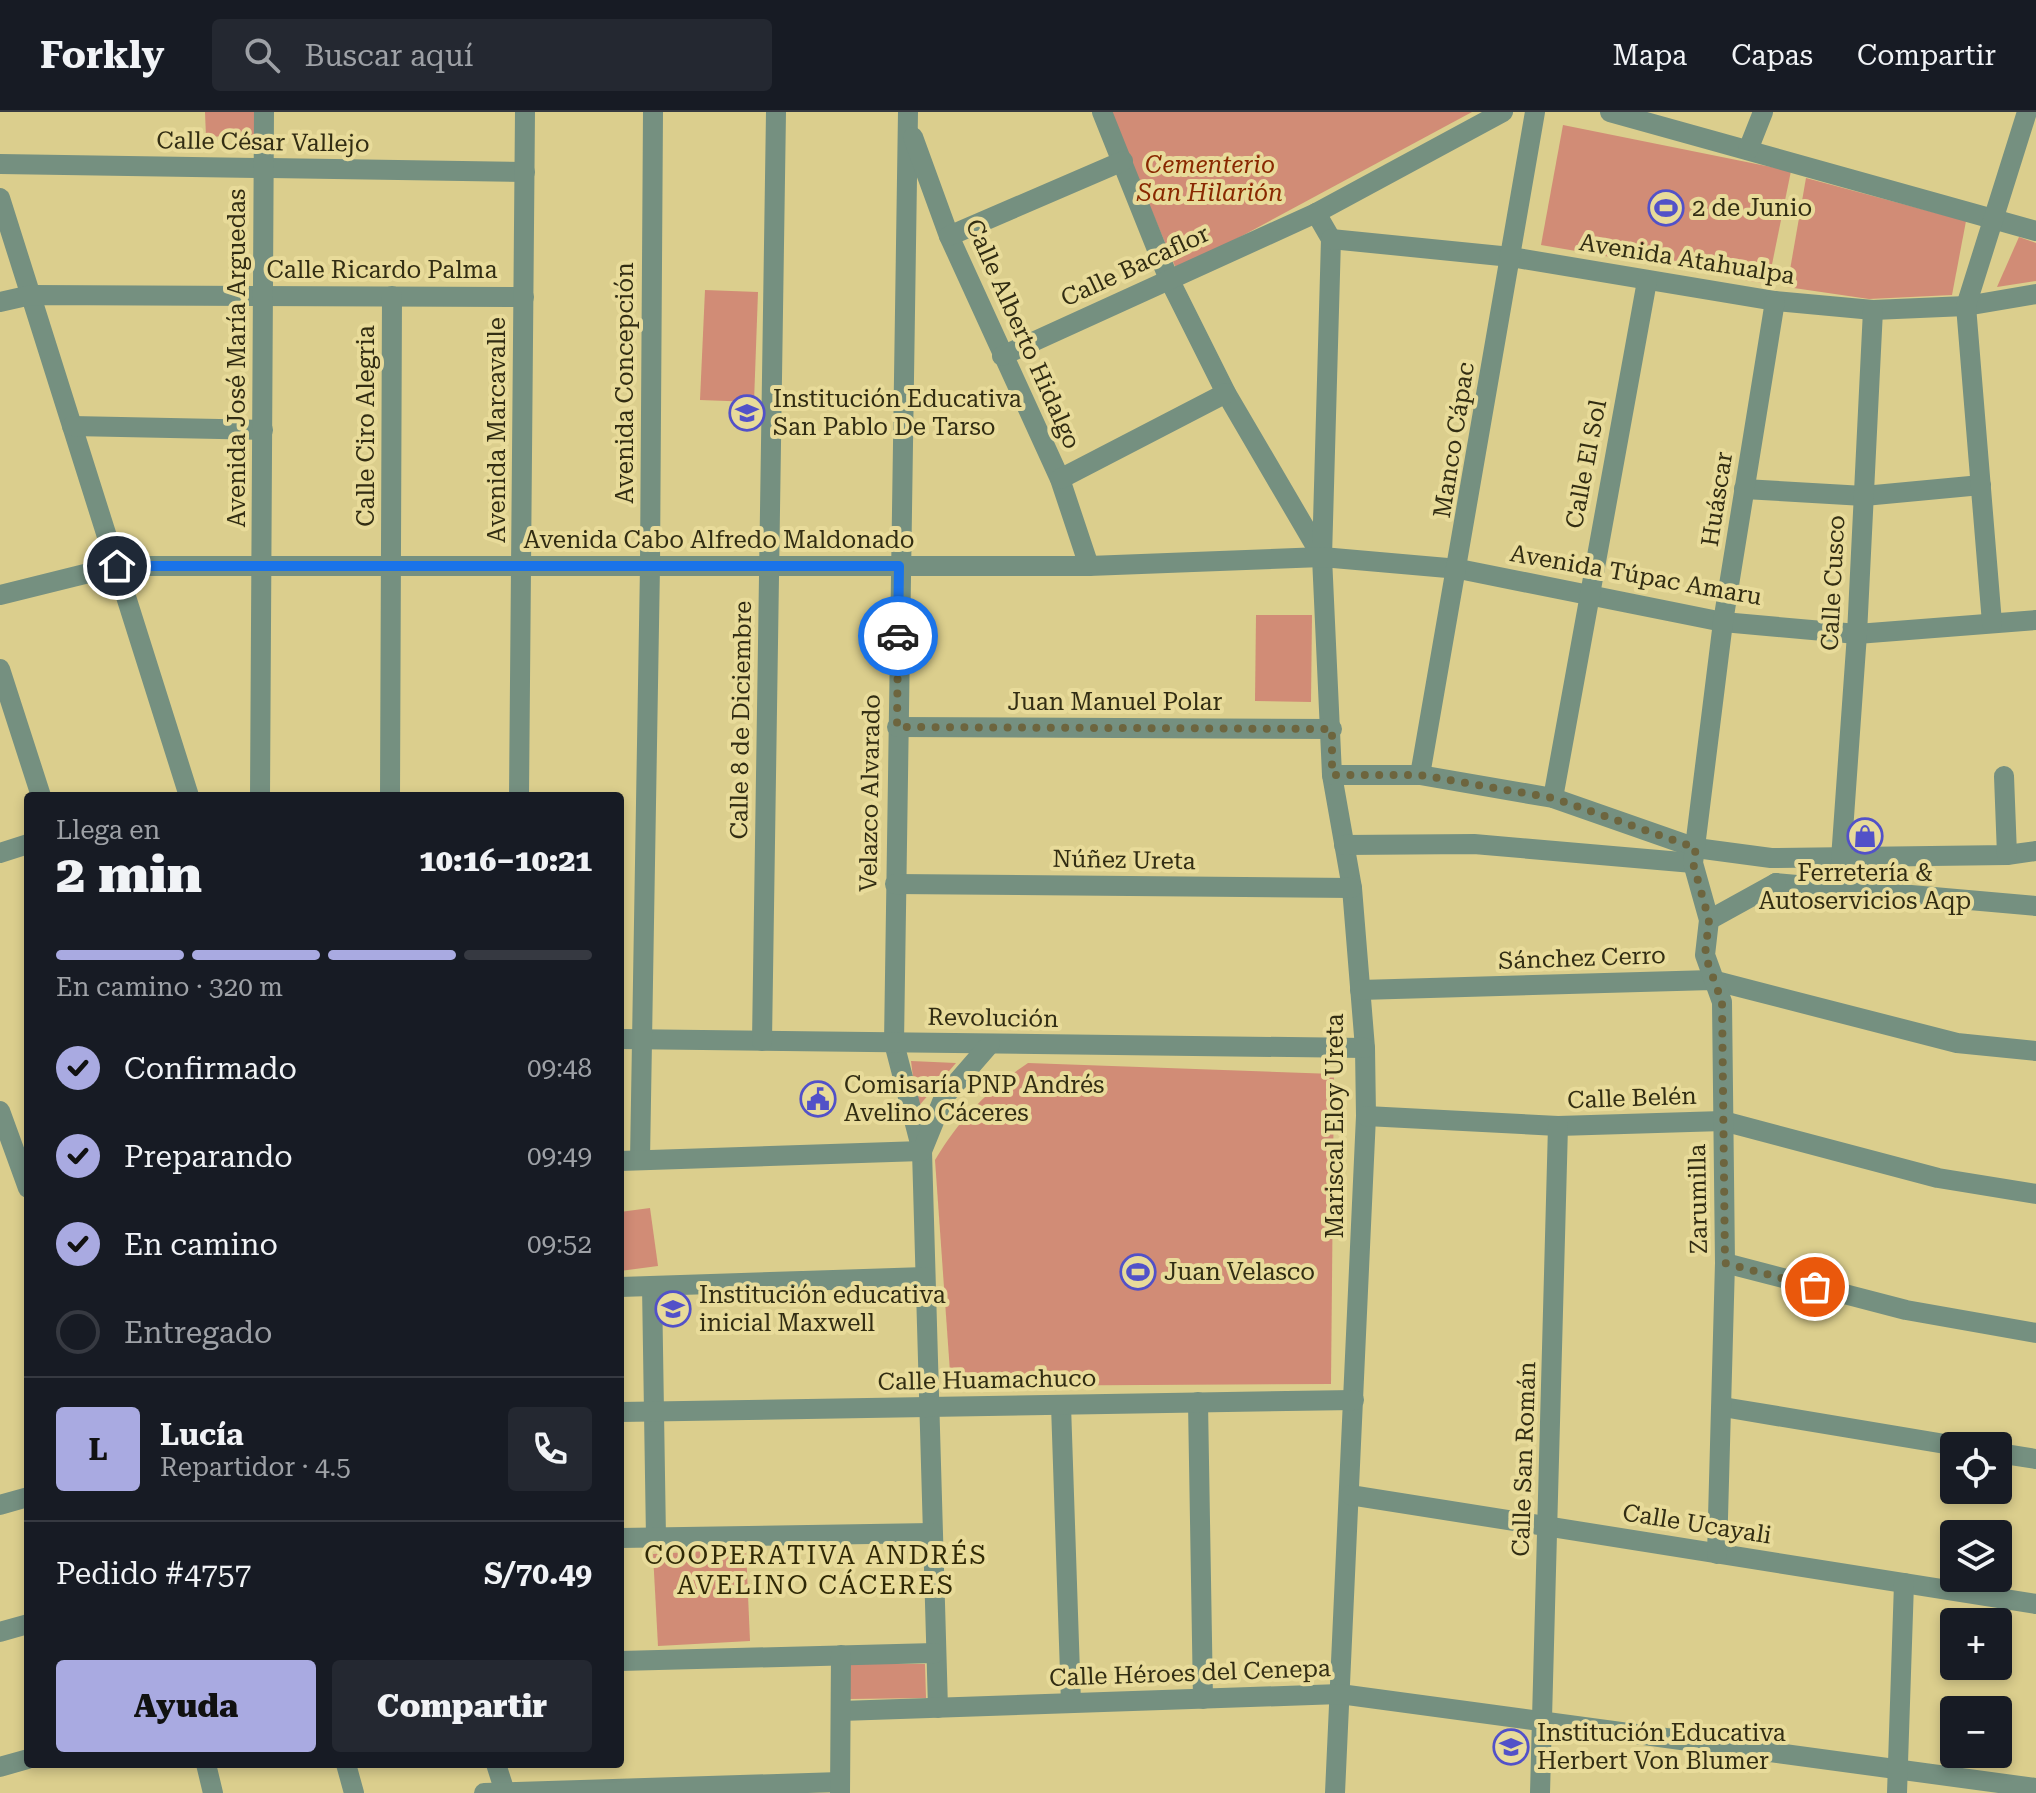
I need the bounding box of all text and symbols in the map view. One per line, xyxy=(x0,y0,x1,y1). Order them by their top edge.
search box xyxy=(212,19,772,91)
text: Forkly xyxy=(40,33,164,77)
icon: search xyxy=(240,33,284,77)
text: Buscar aquí xyxy=(304,38,473,73)
text: Mapa xyxy=(1612,39,1687,72)
text: Capas xyxy=(1731,39,1813,72)
text: Compartir xyxy=(1857,39,1996,72)
street label: Calle César Vallejo xyxy=(156,126,370,158)
park label: Cementerio San Hilarión xyxy=(1136,151,1283,207)
street label: Avenida José María Arguedas xyxy=(223,189,251,527)
sports icon: 2 de Junio xyxy=(1647,189,1685,227)
place label: 2 de Junio xyxy=(1692,194,1812,222)
street label: Calle Alberto Hidalgo xyxy=(960,215,1086,453)
street label: Calle Bacaflor xyxy=(1057,219,1214,313)
street label: Avenida Atahualpa xyxy=(1577,228,1797,290)
street label: Calle Ricardo Palma xyxy=(267,256,497,284)
street label: Avenida Concepción xyxy=(611,262,639,504)
street label: Avenida Marcavalle xyxy=(483,317,511,543)
street label: Calle Ciro Alegria xyxy=(352,325,380,527)
street label: Manco Cápac xyxy=(1428,360,1480,520)
place label: Institución Educativa San Pablo De Tarso xyxy=(773,385,1022,441)
school or university icon: Institución Educativa San Pablo De Tarso xyxy=(728,394,766,432)
street label: Calle El Sol xyxy=(1560,397,1612,531)
street label: Huáscar xyxy=(1696,450,1738,548)
street label: Calle Cusco xyxy=(1815,514,1851,652)
street label: Avenida Cabo Alfredo Maldonado xyxy=(523,526,915,554)
pin xyxy=(83,532,151,600)
street label: Avenida Túpac Amaru xyxy=(1508,539,1764,611)
icon: home xyxy=(95,544,139,588)
courier xyxy=(858,596,938,676)
street label: Calle 8 de Diciembre xyxy=(725,600,757,840)
icon: car xyxy=(876,614,920,658)
street label: Juan Manuel Polar xyxy=(1008,688,1223,716)
street label: Velazco Alvarado xyxy=(854,694,886,892)
text: Llega en xyxy=(56,815,160,845)
shop icon: Ferretería & Autoservicios Aqp xyxy=(1846,817,1884,855)
text: 10:16–10:21 xyxy=(419,843,592,878)
text: 2 min xyxy=(56,844,202,905)
street label: Núñez Ureta xyxy=(1052,845,1196,875)
place label: Ferretería & Autoservicios Aqp xyxy=(1759,859,1971,915)
street label: Sánchez Cerro xyxy=(1498,941,1666,975)
text: En camino · 320 m xyxy=(56,972,283,1002)
street label: Revolución xyxy=(927,1003,1059,1033)
street label: Mariscal Eloy Ureta xyxy=(1321,1013,1349,1239)
icon: check xyxy=(56,1046,100,1090)
text: Confirmado xyxy=(124,1051,297,1086)
text: 09:48 xyxy=(527,1053,592,1083)
place label: Comisaría PNP Andrés Avelino Cáceres xyxy=(844,1071,1105,1127)
public building icon: Comisaría PNP Andrés Avelino Cáceres xyxy=(799,1080,837,1118)
street label: Calle Belén xyxy=(1567,1082,1697,1114)
icon: check xyxy=(56,1134,100,1178)
text: Preparando xyxy=(124,1139,293,1174)
text: 09:49 xyxy=(527,1141,592,1171)
street label: Zarumilla xyxy=(1683,1144,1713,1254)
icon: check xyxy=(56,1222,100,1266)
text: En camino xyxy=(124,1227,278,1262)
text: 09:52 xyxy=(527,1229,592,1259)
sports icon: Juan Velasco xyxy=(1119,1253,1157,1291)
pin xyxy=(1781,1253,1849,1321)
place label: Juan Velasco xyxy=(1164,1258,1315,1286)
icon: bag xyxy=(1793,1265,1837,1309)
place label: Institución educativa inicial Maxwell xyxy=(699,1281,946,1337)
school or university icon: Institución educativa inicial Maxwell xyxy=(654,1290,692,1328)
text: Entregado xyxy=(124,1315,272,1350)
street label: Calle San Román xyxy=(1507,1361,1541,1557)
street label: Calle Huamachuco xyxy=(877,1364,1097,1396)
button: phone xyxy=(508,1407,592,1491)
text: Lucía xyxy=(160,1417,244,1452)
text: L xyxy=(88,1432,108,1467)
map controls xyxy=(1940,1432,2012,1768)
button: locate xyxy=(1940,1432,2012,1504)
text: Repartidor · 4.5 xyxy=(160,1452,351,1482)
street label: Calle Ucayali xyxy=(1621,1498,1774,1550)
button: layers xyxy=(1940,1520,2012,1592)
district label: COOPERATIVA ANDRÉS AVELINO CÁCERES xyxy=(644,1539,988,1600)
text: Pedido #4757 xyxy=(56,1556,251,1591)
text: S/70.49 xyxy=(484,1556,592,1591)
button: + xyxy=(1940,1608,2012,1680)
street label: Calle Héroes del Cenepa xyxy=(1049,1654,1331,1692)
button: Ayuda xyxy=(56,1660,316,1752)
button: Compartir xyxy=(332,1660,592,1752)
button: − xyxy=(1940,1696,2012,1768)
place label: Institución Educativa Herbert Von Blumer xyxy=(1537,1719,1786,1775)
school or university icon: Institución Educativa Herbert Von Blumer xyxy=(1492,1728,1530,1766)

